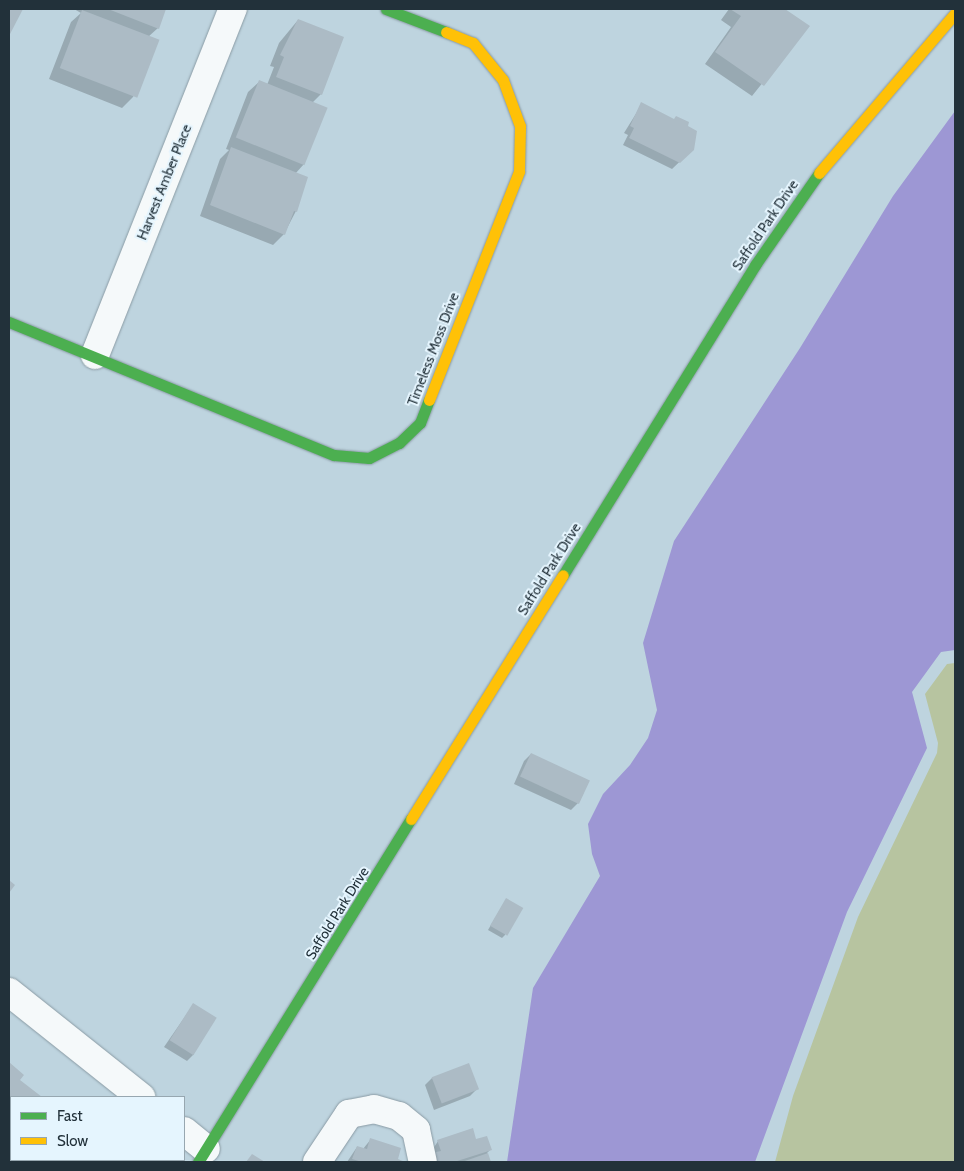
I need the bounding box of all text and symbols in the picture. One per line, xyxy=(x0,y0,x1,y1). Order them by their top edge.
street label: Harvest Amber Place xyxy=(133,122,195,242)
street label: Saffold Park Drive xyxy=(729,177,801,273)
street label: Timeless Moss Drive xyxy=(404,290,462,408)
street label: Saffold Park Drive xyxy=(514,520,584,618)
street label: Saffold Park Drive xyxy=(302,864,372,962)
legend xyxy=(10,1096,185,1161)
text: Fast xyxy=(57,1107,82,1125)
text: Slow xyxy=(57,1132,88,1150)

